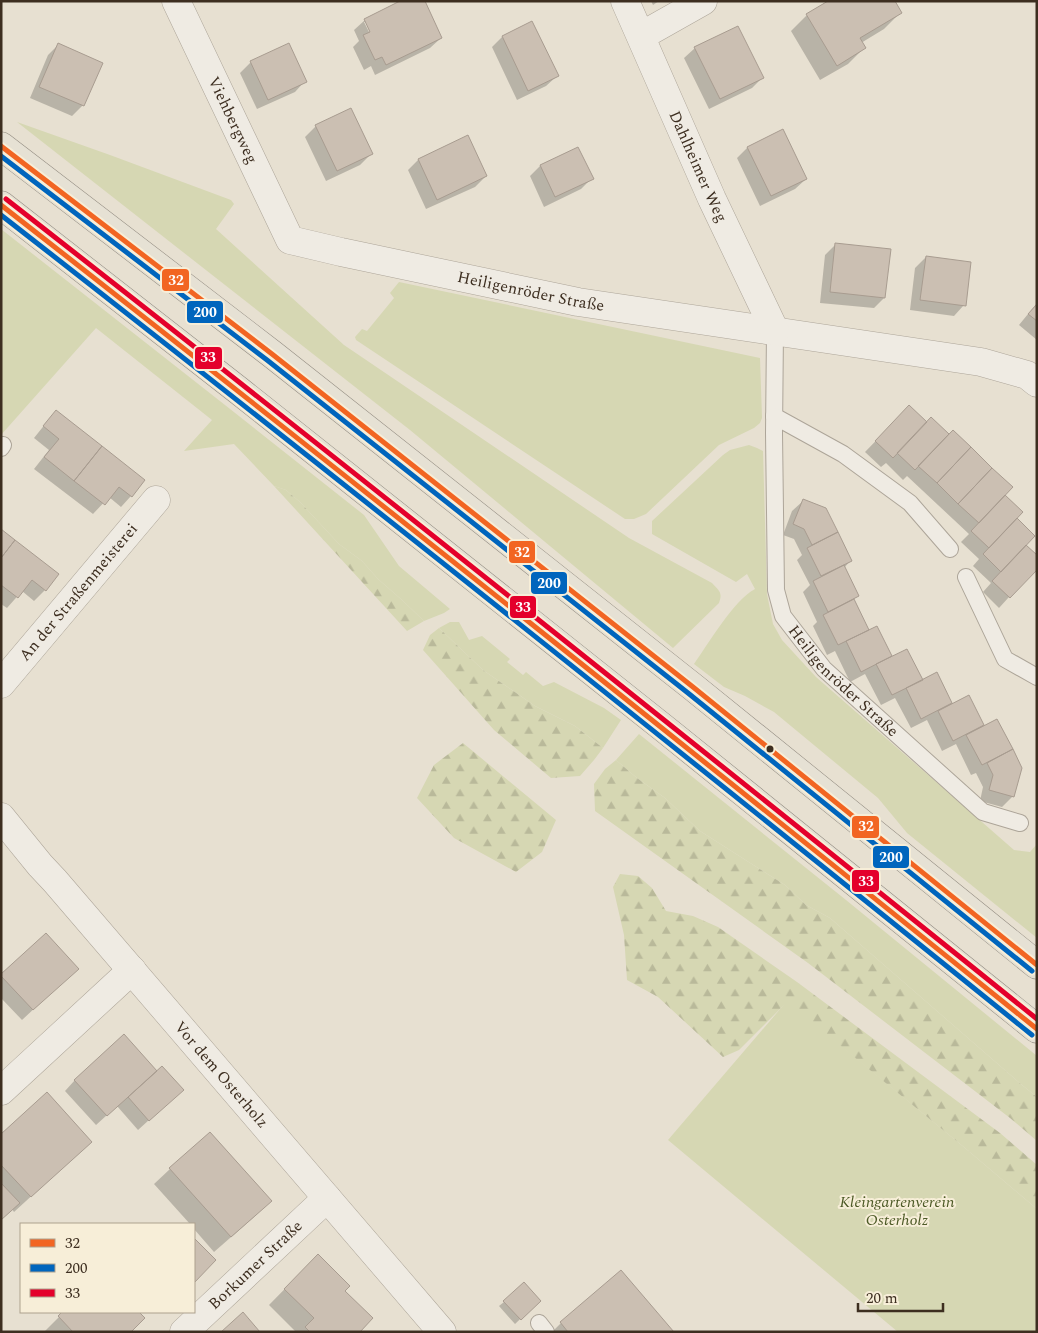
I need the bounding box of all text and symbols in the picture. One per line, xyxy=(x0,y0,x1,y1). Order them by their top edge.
street label: Viehbergweg xyxy=(202,72,264,168)
street label: Dahlheimer Weg xyxy=(663,107,733,227)
street label: Heiligenröder Straße xyxy=(455,265,606,318)
line badge: 32 xyxy=(161,268,190,292)
text: 32 xyxy=(168,270,184,291)
line badge: 200 xyxy=(186,300,224,324)
text: 200 xyxy=(193,302,217,323)
line badge: 33 xyxy=(194,346,223,370)
text: 33 xyxy=(200,347,216,368)
street label: An der Straßenmeisterei xyxy=(13,518,143,666)
line badge: 32 xyxy=(508,540,536,564)
text: 32 xyxy=(514,542,530,563)
line badge: 200 xyxy=(530,571,568,595)
text: 200 xyxy=(537,573,561,594)
line badge: 33 xyxy=(509,595,537,619)
text: 33 xyxy=(515,597,531,618)
street label: Heiligenröder Straße xyxy=(782,620,904,743)
unlabelled marker xyxy=(765,744,775,754)
line badge: 32 xyxy=(851,815,880,839)
text: 32 xyxy=(858,816,874,837)
line badge: 200 xyxy=(872,845,910,869)
text: 200 xyxy=(879,847,903,868)
line badge: 33 xyxy=(851,869,880,893)
text: 33 xyxy=(858,871,874,892)
street label: Vor dem Osterholz xyxy=(168,1016,274,1134)
park label: Kleingartenverein Osterholz xyxy=(840,1190,955,1232)
street label: Borkumer Straße xyxy=(203,1215,308,1315)
legend xyxy=(20,1223,195,1313)
text: 32 xyxy=(65,1232,80,1255)
text: 200 xyxy=(65,1257,88,1280)
scale bar xyxy=(858,1280,943,1312)
text: 33 xyxy=(65,1282,81,1305)
text: 20 m xyxy=(866,1287,898,1310)

